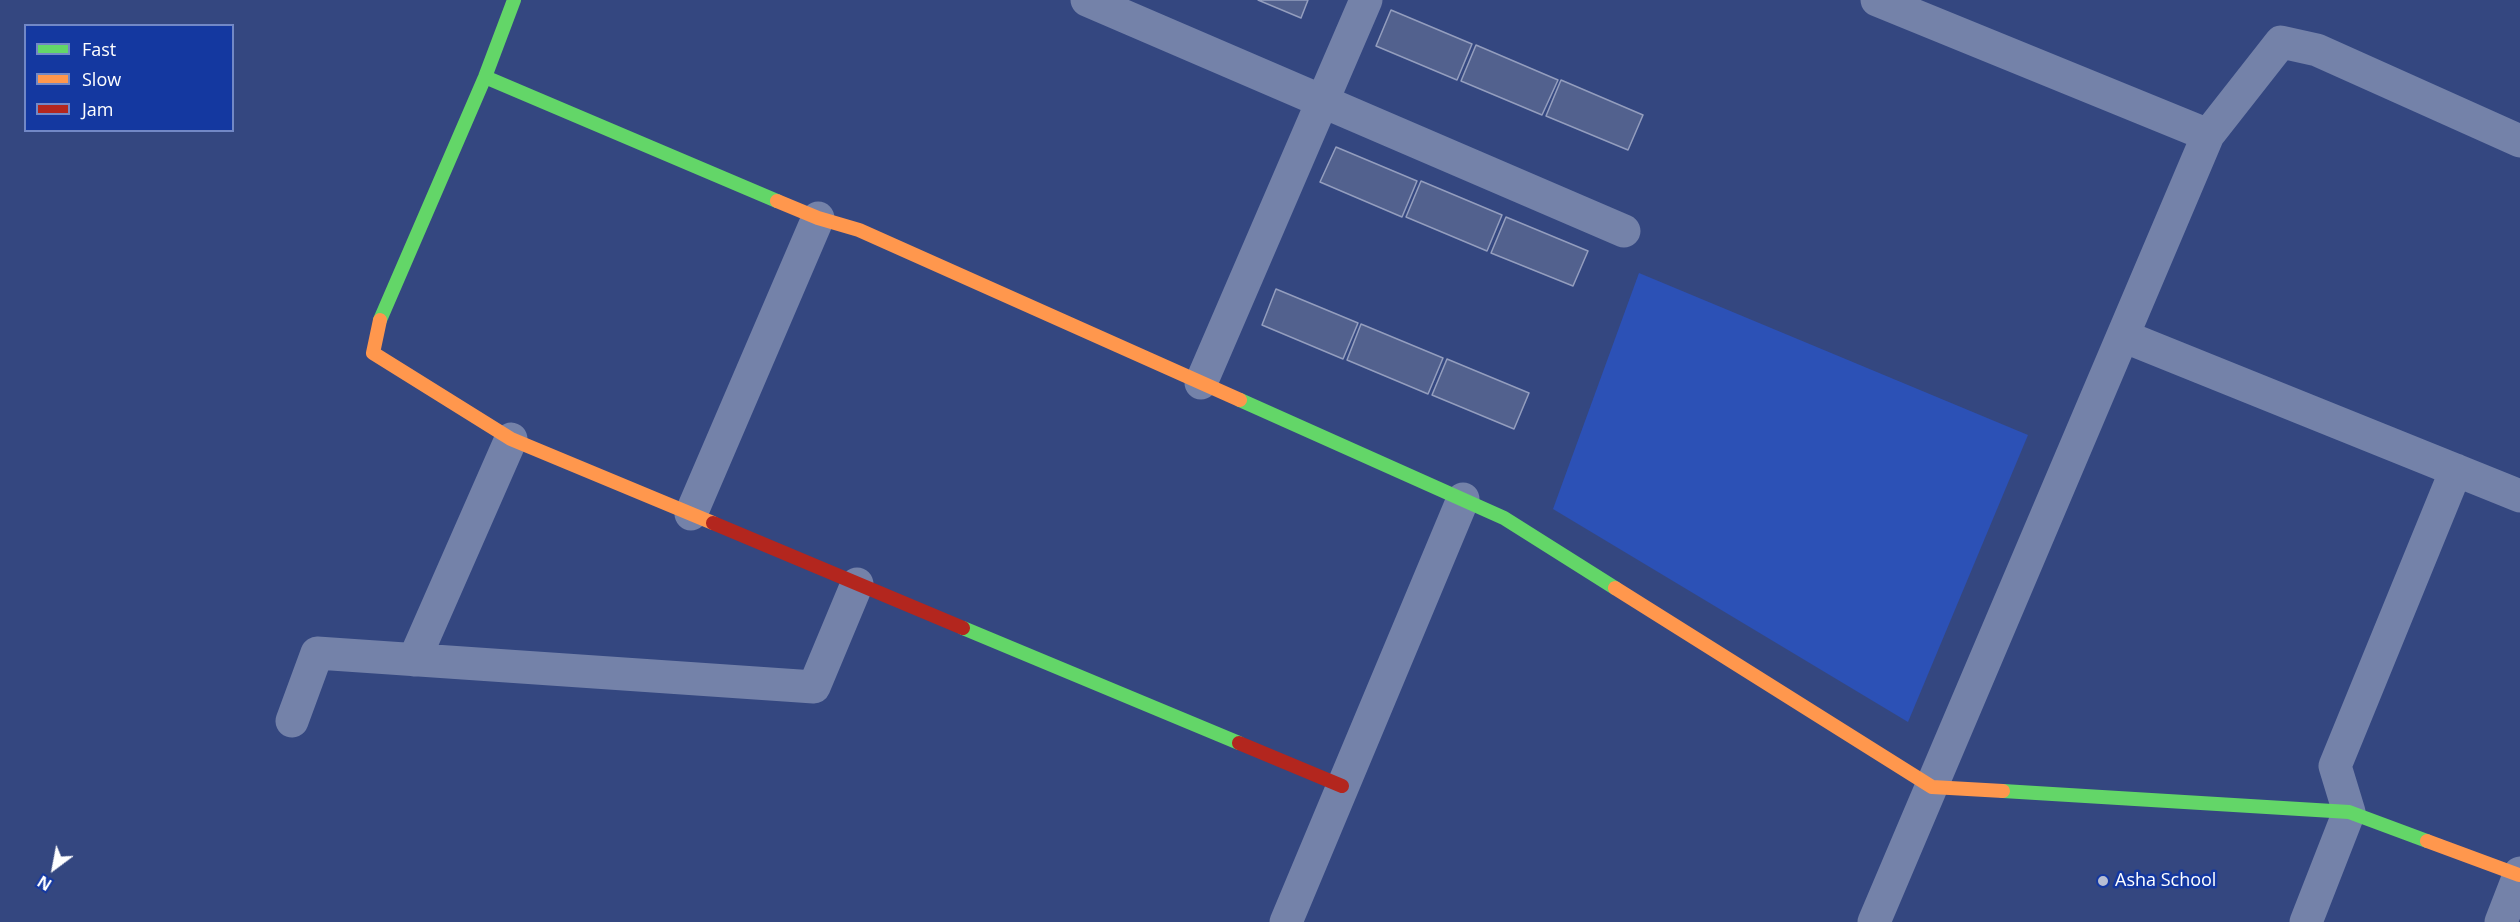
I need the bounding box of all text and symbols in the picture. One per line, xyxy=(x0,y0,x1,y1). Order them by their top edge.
legend xyxy=(24,24,234,132)
text: Fast xyxy=(82,37,116,61)
text: Slow xyxy=(82,67,121,91)
text: Jam xyxy=(82,97,114,121)
north arrow xyxy=(24,838,84,898)
text: N xyxy=(33,870,56,896)
place label: Asha School xyxy=(2115,870,2216,892)
marker: Asha School xyxy=(2096,874,2110,888)

